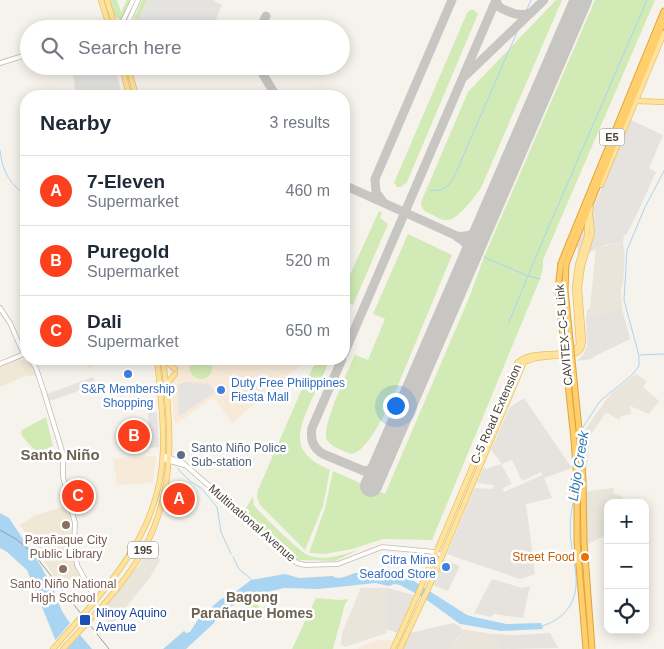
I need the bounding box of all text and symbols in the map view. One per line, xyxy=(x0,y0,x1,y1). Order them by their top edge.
search box xyxy=(20,20,350,75)
icon: search xyxy=(38,34,66,62)
text: Search here xyxy=(78,37,182,58)
text: Nearby xyxy=(40,111,111,134)
text: 3 results xyxy=(270,114,330,131)
road number: E5 xyxy=(600,128,624,146)
text: 7-Eleven xyxy=(87,171,165,192)
text: A xyxy=(50,182,62,199)
text: 460 m xyxy=(286,182,330,199)
text: Supermarket xyxy=(87,193,179,210)
text: Puregold xyxy=(87,241,169,262)
text: B xyxy=(50,252,62,269)
text: 520 m xyxy=(286,252,330,269)
text: Supermarket xyxy=(87,263,179,280)
street label: CAVITEX–C-5 Link xyxy=(553,283,575,386)
text: Dali xyxy=(87,311,122,332)
text: C xyxy=(50,322,62,339)
text: 650 m xyxy=(286,322,330,339)
text: Supermarket xyxy=(87,333,179,350)
street label: C-5 Road Extension xyxy=(468,362,524,466)
marker: S&R Membership Shopping xyxy=(122,368,134,380)
place label: Duty Free Philippines Fiesta Mall xyxy=(231,376,345,404)
place label: S&R Membership Shopping xyxy=(81,382,175,410)
marker: Duty Free Philippines Fiesta Mall xyxy=(215,384,227,396)
your location xyxy=(383,393,409,419)
pin: B xyxy=(118,417,150,455)
water label: Libjo Creek xyxy=(565,429,592,502)
place label: Santo Niño Police Sub-station xyxy=(191,441,287,469)
district label: Santo Niño xyxy=(20,446,100,463)
marker: Santo Niño Police Sub-station xyxy=(175,449,187,461)
pin: C xyxy=(62,477,94,515)
pin: A xyxy=(163,480,195,518)
street label: Multinational Avenue xyxy=(206,481,299,565)
map controls xyxy=(604,499,649,634)
button: + xyxy=(604,499,649,544)
marker: Parañaque City Public Library xyxy=(60,519,72,531)
place label: Parañaque City Public Library xyxy=(25,533,107,561)
road number: 195 xyxy=(128,542,158,558)
button: − xyxy=(604,544,649,589)
place label: Street Food xyxy=(512,550,575,564)
marker: Street Food xyxy=(579,551,591,563)
place label: Citra Mina Seafood Store xyxy=(359,553,436,581)
marker: Citra Mina Seafood Store xyxy=(440,561,452,573)
marker: Santo Niño National High School xyxy=(57,563,69,575)
place label: Santo Niño National High School xyxy=(10,577,116,605)
district label: Bagong Parañaque Homes xyxy=(191,589,313,621)
button: locate xyxy=(604,589,649,634)
place label: Ninoy Aquino Avenue xyxy=(96,606,167,634)
marker: Ninoy Aquino Avenue xyxy=(78,613,92,627)

